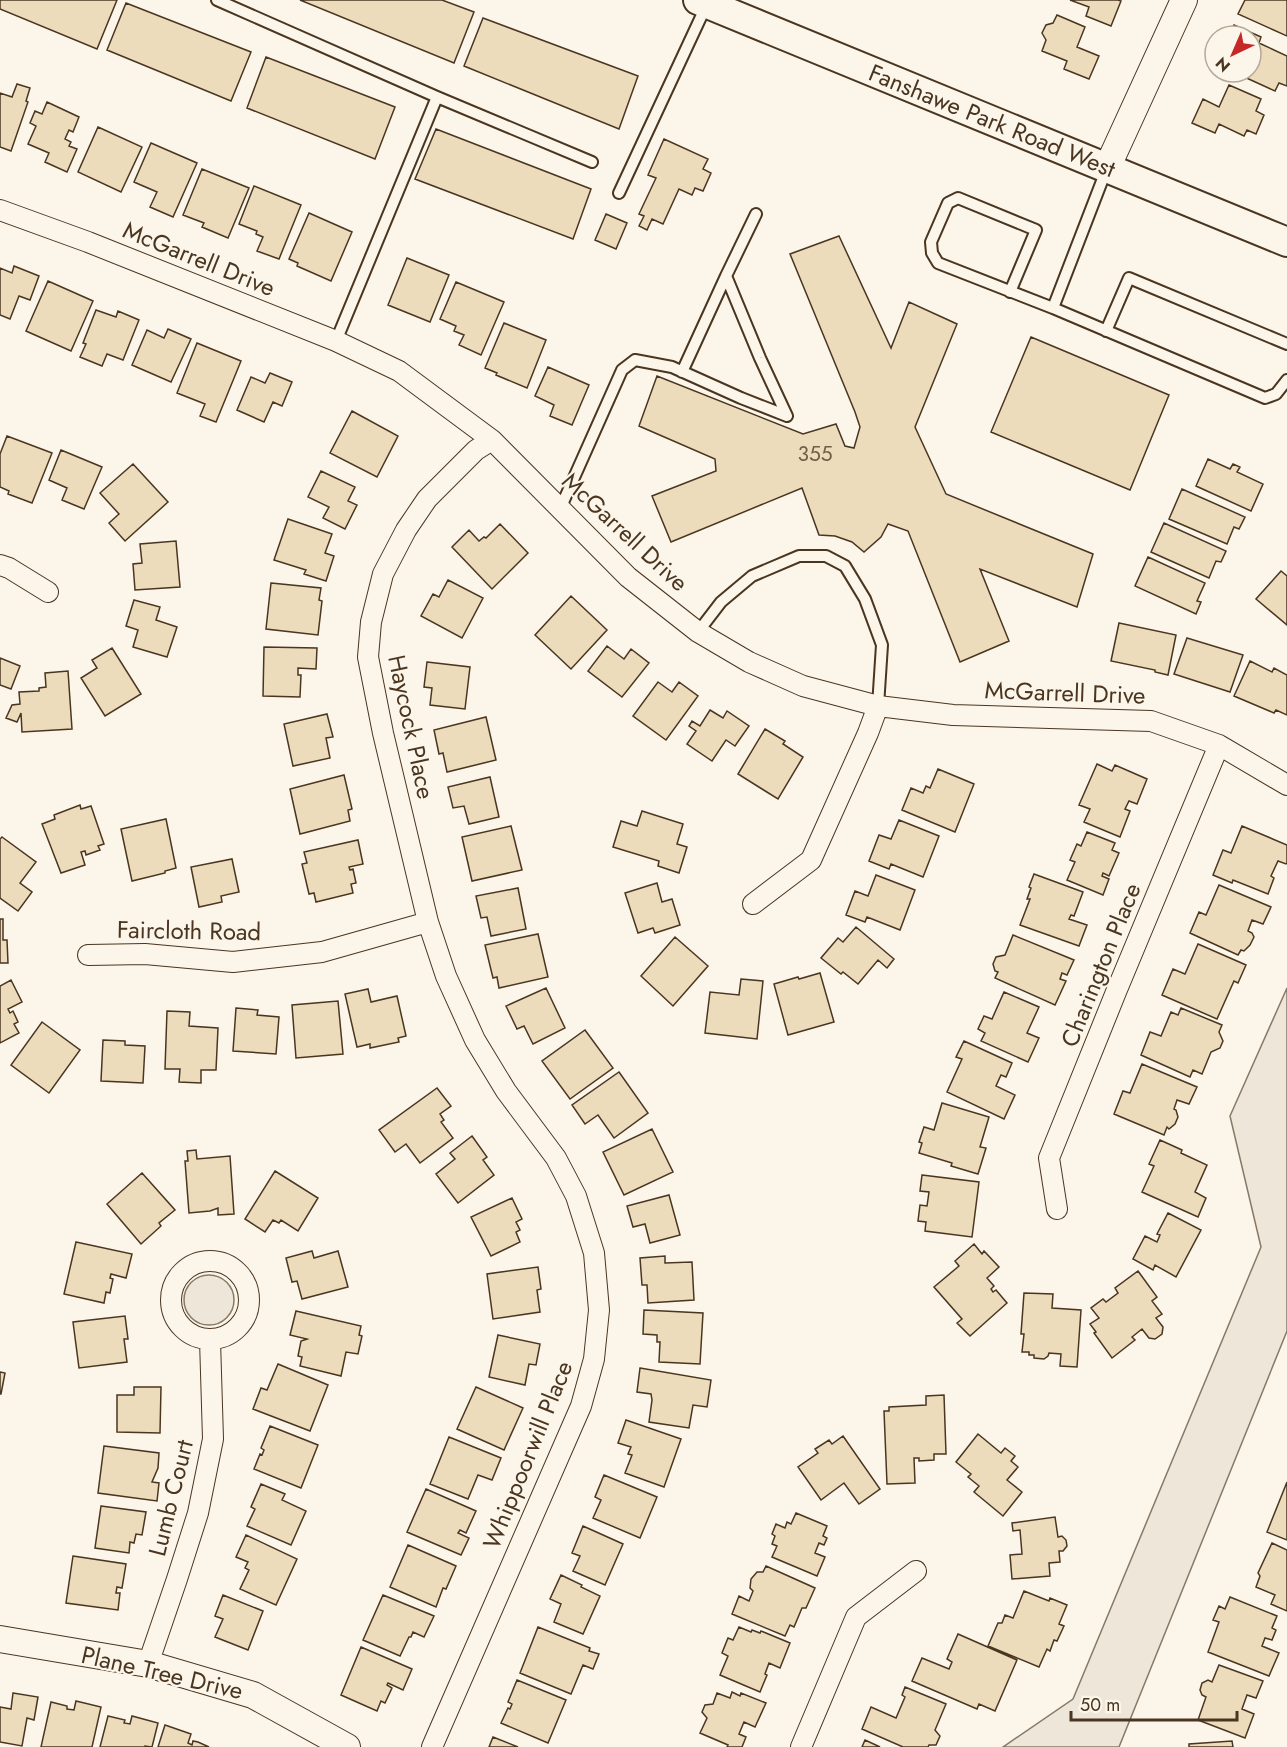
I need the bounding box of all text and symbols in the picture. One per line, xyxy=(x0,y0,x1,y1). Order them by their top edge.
north arrow xyxy=(1203,24,1263,84)
text: N xyxy=(1210,52,1235,77)
street label: Fanshawe Park Road West xyxy=(864,55,1121,186)
street label: McGarrell Drive xyxy=(118,212,280,305)
house number: 355 xyxy=(797,439,833,469)
street label: McGarrell Drive xyxy=(554,464,696,599)
street label: Haycock Place xyxy=(379,652,444,802)
street label: McGarrell Drive xyxy=(984,672,1146,713)
street label: Charington Place xyxy=(1052,878,1149,1052)
street label: Faircloth Road xyxy=(117,912,261,949)
street label: Whippoorwill Place xyxy=(474,1356,581,1554)
street label: Lumb Court xyxy=(139,1436,202,1560)
street label: Plane Tree Drive xyxy=(78,1637,246,1708)
scale bar xyxy=(1071,1684,1238,1722)
text: 50 m xyxy=(1080,1692,1120,1718)

